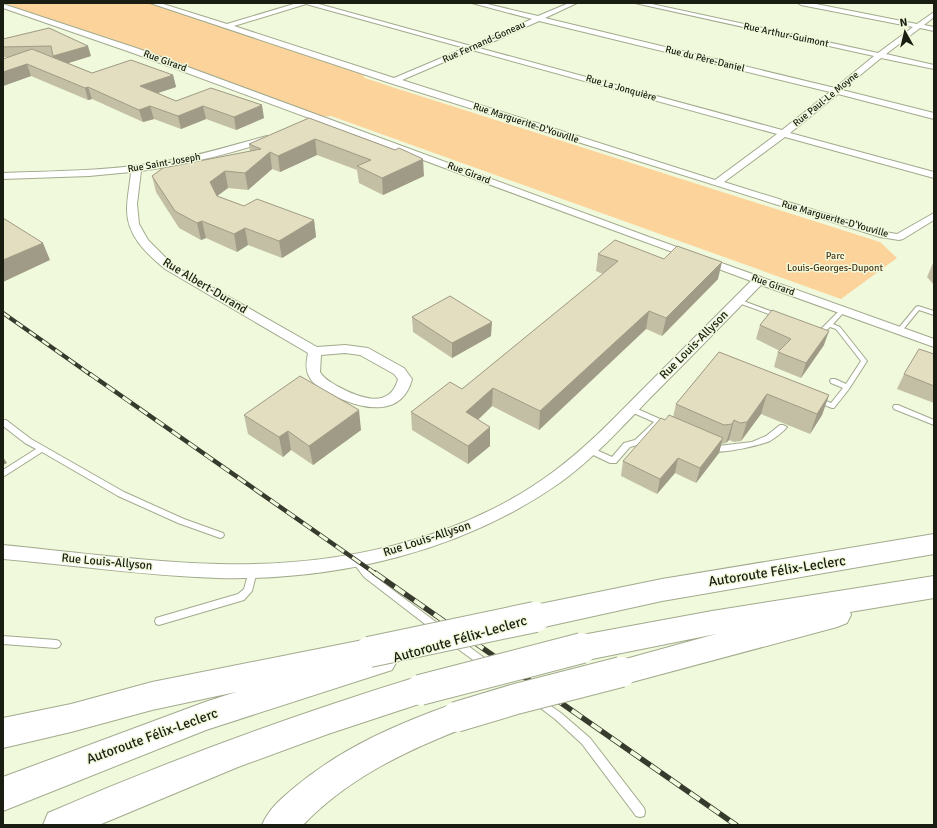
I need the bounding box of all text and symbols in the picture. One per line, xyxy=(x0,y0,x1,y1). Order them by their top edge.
north arrow xyxy=(885,12,925,52)
text: N xyxy=(899,16,908,30)
street label: Rue Fernand-Goneau xyxy=(441,18,527,66)
street label: Rue Arthur-Guimont xyxy=(742,20,830,50)
street label: Rue du Père-Daniel xyxy=(664,43,746,75)
street label: Rue Girard xyxy=(142,48,188,74)
street label: Rue Paul-Le Moyne xyxy=(791,69,861,129)
street label: Rue La Jonquière xyxy=(584,72,658,104)
street label: Rue Marguerite-D'Youville xyxy=(471,100,581,146)
street label: Rue Saint-Joseph xyxy=(127,151,201,175)
street label: Rue Girard xyxy=(446,159,492,187)
street label: Rue Marguerite-D'Youville xyxy=(780,198,890,240)
park label: Parc Louis-Georges-Dupont xyxy=(787,250,883,274)
street label: Rue Albert-Durand xyxy=(160,255,250,317)
street label: Rue Girard xyxy=(750,272,796,298)
street label: Rue Louis-Allyson xyxy=(656,307,732,383)
street label: Rue Louis-Allyson xyxy=(381,518,473,560)
street label: Rue Louis-Allyson xyxy=(61,551,153,573)
street label: Autoroute Félix-Leclerc xyxy=(707,552,847,590)
street label: Autoroute Félix-Leclerc xyxy=(391,612,529,666)
street label: Autoroute Félix-Leclerc xyxy=(84,704,220,768)

